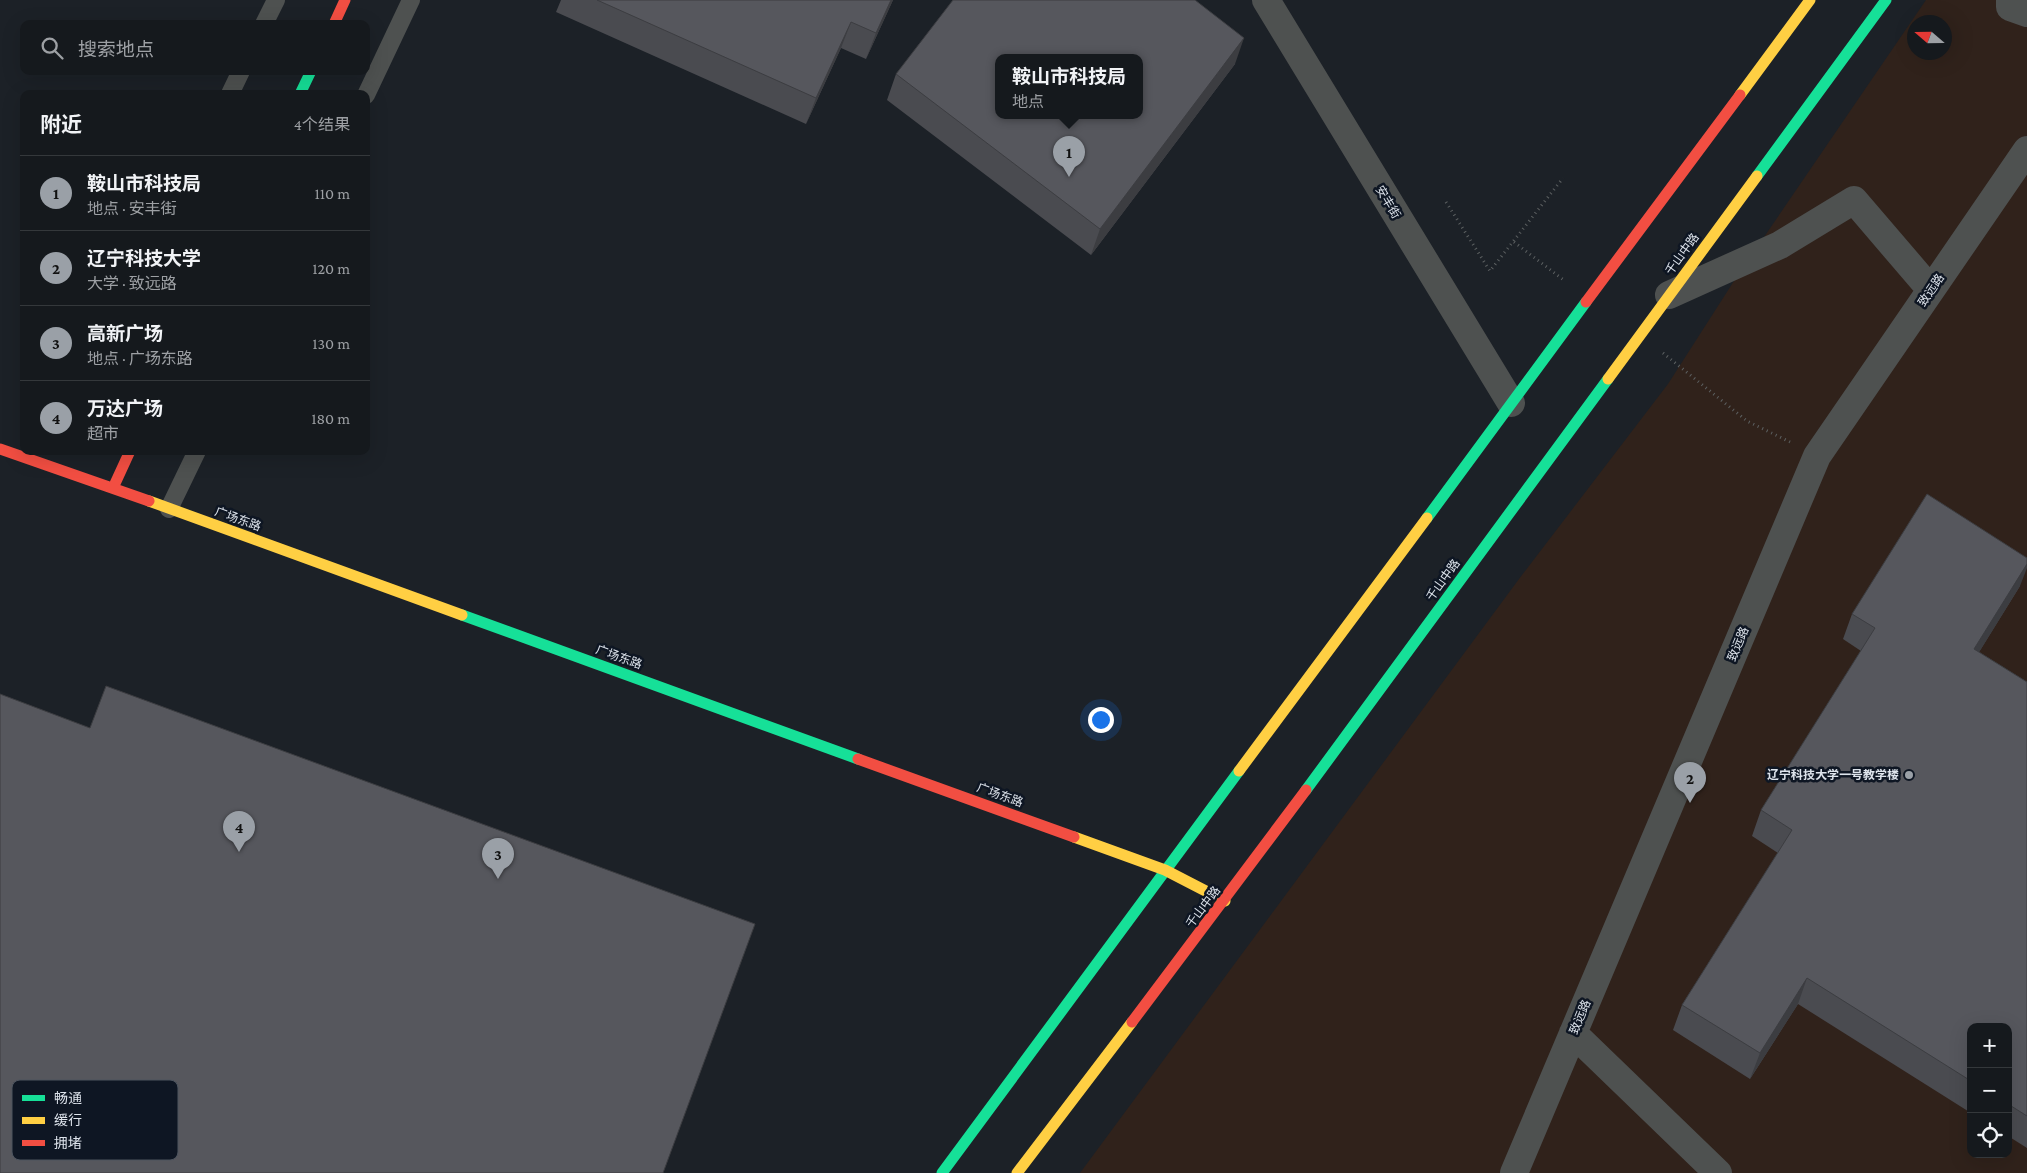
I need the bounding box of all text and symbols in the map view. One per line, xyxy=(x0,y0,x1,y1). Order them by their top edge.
north arrow xyxy=(1907,15,1952,60)
search box xyxy=(20,20,370,75)
icon: search xyxy=(38,34,66,62)
text: 搜索地点 xyxy=(78,39,154,60)
popup xyxy=(995,54,1143,119)
text: 鞍山市科技局 xyxy=(1012,66,1126,87)
text: 地点 xyxy=(1012,93,1044,110)
text: 附近 xyxy=(40,113,82,137)
text: 4个结果 xyxy=(294,116,350,133)
pin: 1 xyxy=(1053,136,1085,177)
text: 鞍山市科技局 xyxy=(87,173,201,194)
street label: 安丰街 xyxy=(1373,183,1403,221)
text: 1 xyxy=(53,185,59,202)
text: 110 m xyxy=(314,185,350,202)
text: 地点 · 安丰街 xyxy=(87,200,177,217)
street label: 千山中路 xyxy=(1662,230,1702,278)
text: 辽宁科技大学 xyxy=(87,248,201,269)
text: 2 xyxy=(52,260,60,277)
text: 120 m xyxy=(312,260,350,277)
street label: 致远路 xyxy=(1915,271,1947,309)
text: 大学 · 致远路 xyxy=(87,275,177,292)
text: 高新广场 xyxy=(87,323,163,344)
text: 3 xyxy=(52,335,60,352)
text: 130 m xyxy=(312,335,350,352)
text: 地点 · 广场东路 xyxy=(87,350,193,367)
text: 万达广场 xyxy=(87,398,163,419)
text: 4 xyxy=(52,410,60,427)
text: 180 m xyxy=(311,410,350,427)
text: 超市 xyxy=(87,425,119,442)
street label: 广场东路 xyxy=(213,504,263,534)
street label: 千山中路 xyxy=(1423,556,1463,604)
street label: 致远路 xyxy=(1725,625,1751,663)
street label: 广场东路 xyxy=(594,642,644,672)
your location xyxy=(1088,707,1114,733)
pin: 2 xyxy=(1674,762,1706,803)
place label: 辽宁科技大学一号教学楼 xyxy=(1767,768,1899,782)
marker: 辽宁科技大学一号教学楼 xyxy=(1903,769,1915,781)
street label: 广场东路 xyxy=(975,780,1025,810)
pin: 4 xyxy=(223,811,255,852)
pin: 3 xyxy=(482,838,514,879)
street label: 千山中路 xyxy=(1183,884,1223,930)
street label: 致远路 xyxy=(1567,998,1593,1036)
map controls xyxy=(1967,1023,2012,1158)
button: + xyxy=(1967,1023,2012,1068)
button: − xyxy=(1967,1068,2012,1113)
legend xyxy=(12,1080,178,1160)
text: 畅通 xyxy=(54,1090,82,1106)
text: 缓行 xyxy=(54,1112,82,1128)
button: locate xyxy=(1967,1113,2012,1158)
text: 拥堵 xyxy=(54,1135,82,1151)

